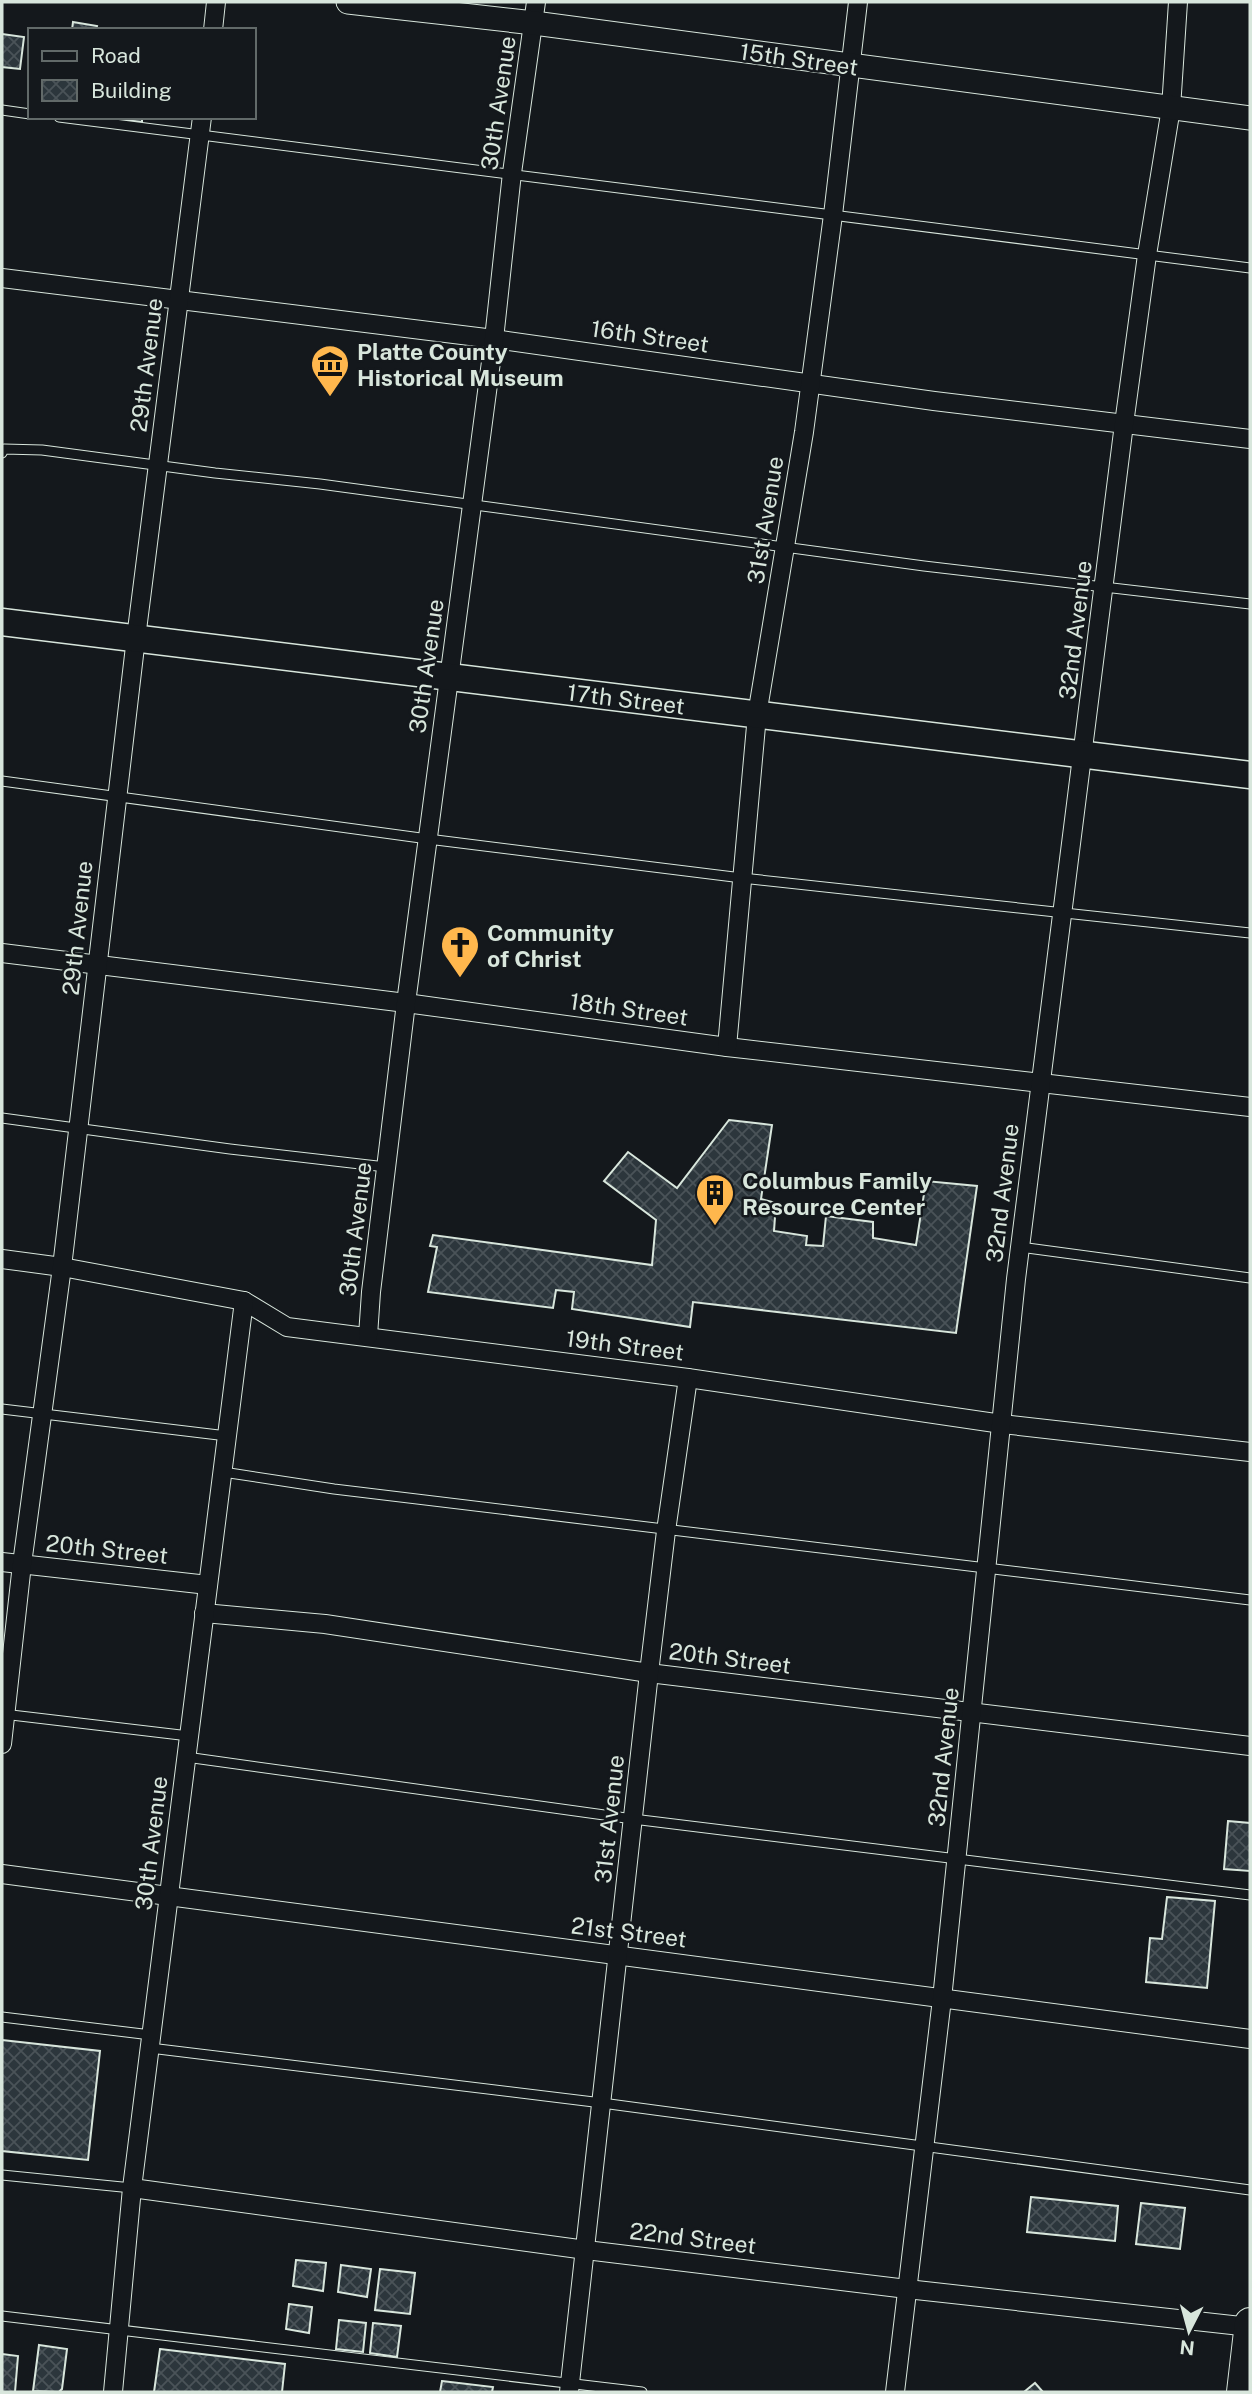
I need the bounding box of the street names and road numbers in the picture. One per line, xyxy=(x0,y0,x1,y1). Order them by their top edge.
street label: 30th Avenue xyxy=(475,34,521,172)
street label: 15th Street xyxy=(738,37,860,81)
street label: 29th Avenue xyxy=(124,296,168,434)
street label: 16th Street xyxy=(589,314,711,358)
street label: 31st Avenue xyxy=(742,454,788,586)
street label: 32nd Avenue xyxy=(1053,559,1097,701)
street label: 30th Avenue xyxy=(403,597,449,735)
street label: 17th Street xyxy=(566,678,686,720)
street label: 29th Avenue xyxy=(57,860,97,996)
street label: 18th Street xyxy=(568,987,690,1031)
street label: 32nd Avenue xyxy=(980,1122,1024,1264)
street label: 30th Avenue xyxy=(333,1160,377,1298)
street label: 19th Street xyxy=(564,1324,686,1366)
street label: 20th Street xyxy=(45,1529,169,1569)
street label: 20th Street xyxy=(667,1637,793,1679)
street label: 32nd Avenue xyxy=(922,1686,964,1828)
street label: 31st Avenue xyxy=(589,1754,629,1884)
street label: 30th Avenue xyxy=(129,1774,173,1912)
street label: 21st Street xyxy=(570,1912,688,1952)
street label: 22nd Street xyxy=(628,2217,758,2259)

